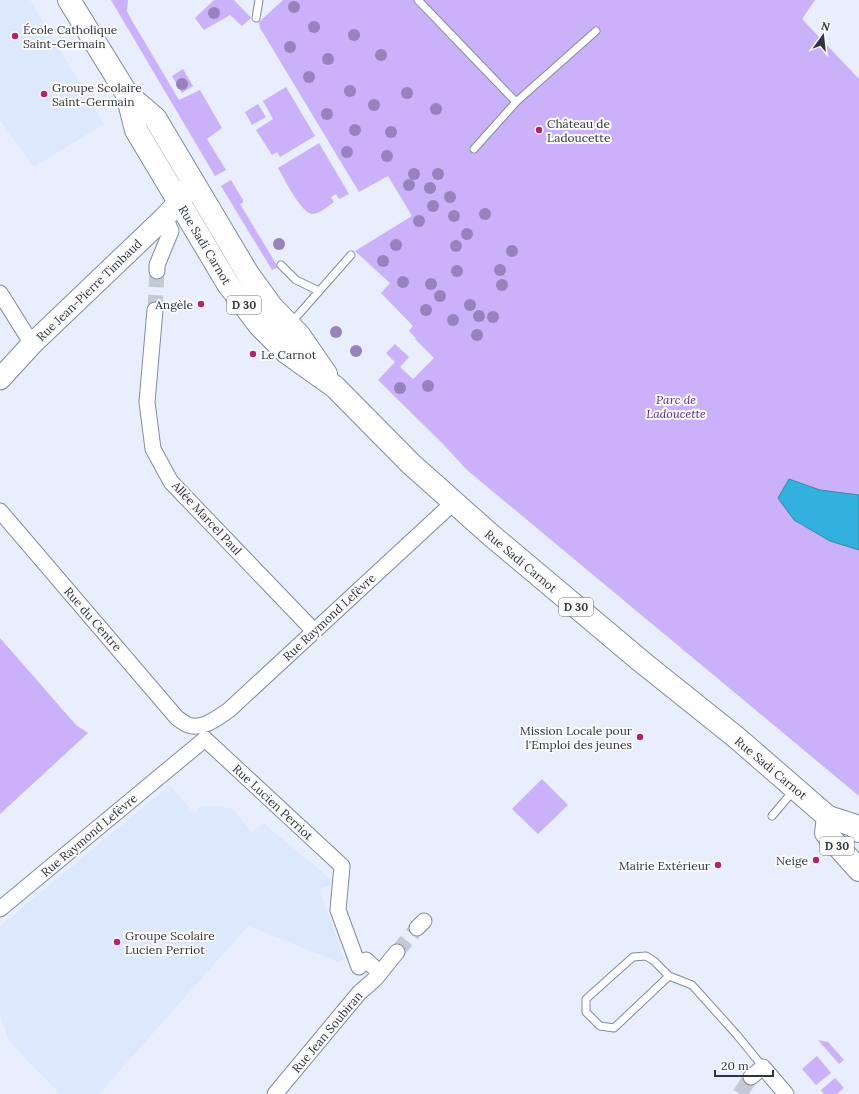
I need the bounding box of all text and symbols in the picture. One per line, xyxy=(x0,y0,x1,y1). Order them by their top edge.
north arrow xyxy=(803,16,843,56)
text: N xyxy=(820,18,832,34)
place label: École Catholique Saint-Germain xyxy=(23,22,118,51)
marker: École Catholique Saint-Germain xyxy=(10,31,20,41)
place label: Groupe Scolaire Saint-Germain xyxy=(52,80,142,109)
marker: Groupe Scolaire Saint-Germain xyxy=(39,89,49,99)
place label: Château de Ladoucette xyxy=(547,116,611,145)
marker: Château de Ladoucette xyxy=(534,125,544,135)
street label: Rue Sadi Carnot xyxy=(175,203,235,288)
street label: Rue Jean-Pierre Timbaud xyxy=(33,236,145,344)
road number: D 30 xyxy=(227,296,261,314)
place label: Angèle xyxy=(154,297,193,312)
marker: Angèle xyxy=(196,299,206,309)
place label: Le Carnot xyxy=(261,347,317,362)
marker: Le Carnot xyxy=(248,349,258,359)
park label: Parc de Ladoucette xyxy=(646,392,706,421)
street label: Allée Marcel Paul xyxy=(168,477,245,558)
street label: Rue Sadi Carnot xyxy=(482,526,560,596)
street label: Rue Raymond Lefèvre xyxy=(280,570,379,664)
street label: Rue du Centre xyxy=(61,584,125,655)
road number: D 30 xyxy=(559,598,593,616)
place label: Mission Locale pour l'Emploi des jeunes xyxy=(520,723,633,752)
marker: Mission Locale pour l'Emploi des jeunes xyxy=(635,732,645,742)
street label: Rue Sadi Carnot xyxy=(732,733,810,803)
street label: Rue Lucien Perriot xyxy=(230,761,316,843)
street label: Rue Raymond Lefèvre xyxy=(38,790,141,880)
road number: D 30 xyxy=(820,837,854,855)
place label: Neige xyxy=(776,853,808,868)
marker: Neige xyxy=(811,855,821,865)
place label: Mairie Extérieur xyxy=(619,858,711,873)
marker: Mairie Extérieur xyxy=(713,860,723,870)
place label: Groupe Scolaire Lucien Perriot xyxy=(125,928,215,957)
marker: Groupe Scolaire Lucien Perriot xyxy=(112,937,122,947)
street label: Rue Jean Soubiran xyxy=(289,988,365,1076)
scale bar xyxy=(715,1052,773,1078)
text: 20 m xyxy=(721,1058,749,1073)

